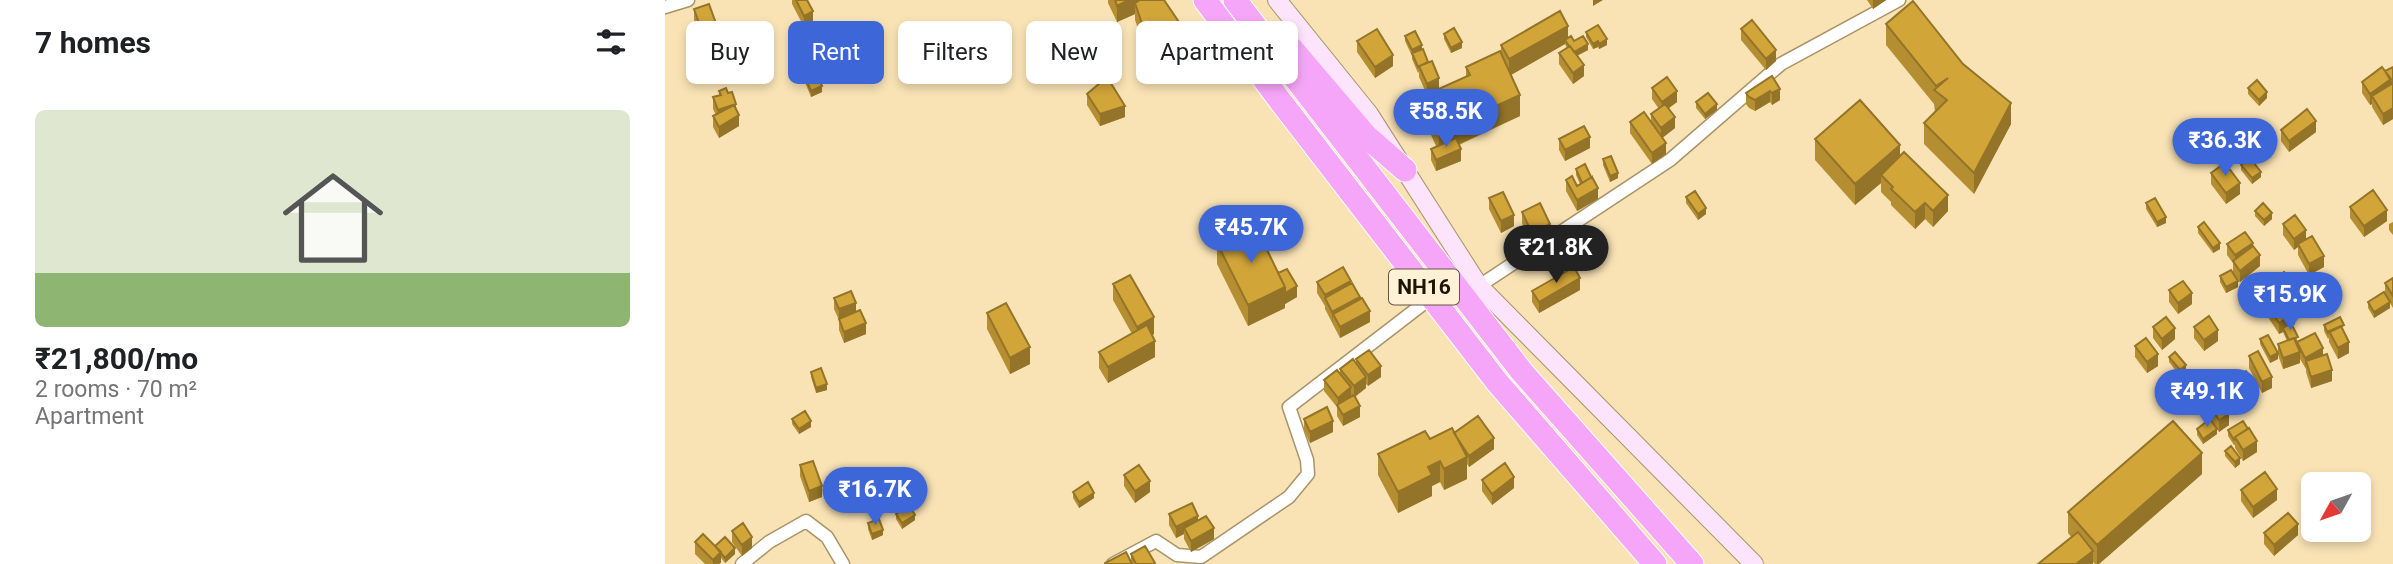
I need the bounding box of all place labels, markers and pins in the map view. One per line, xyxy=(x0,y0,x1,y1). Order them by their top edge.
pin: ₹58.5K xyxy=(1389,90,1503,149)
pin: ₹36.3K xyxy=(2168,118,2282,178)
pin: ₹45.7K xyxy=(1194,205,1308,265)
pin: ₹21.8K xyxy=(1499,226,1613,285)
pin: ₹15.9K xyxy=(2233,272,2347,332)
pin: ₹49.1K xyxy=(2150,370,2264,429)
pin: ₹16.7K xyxy=(818,468,932,527)

